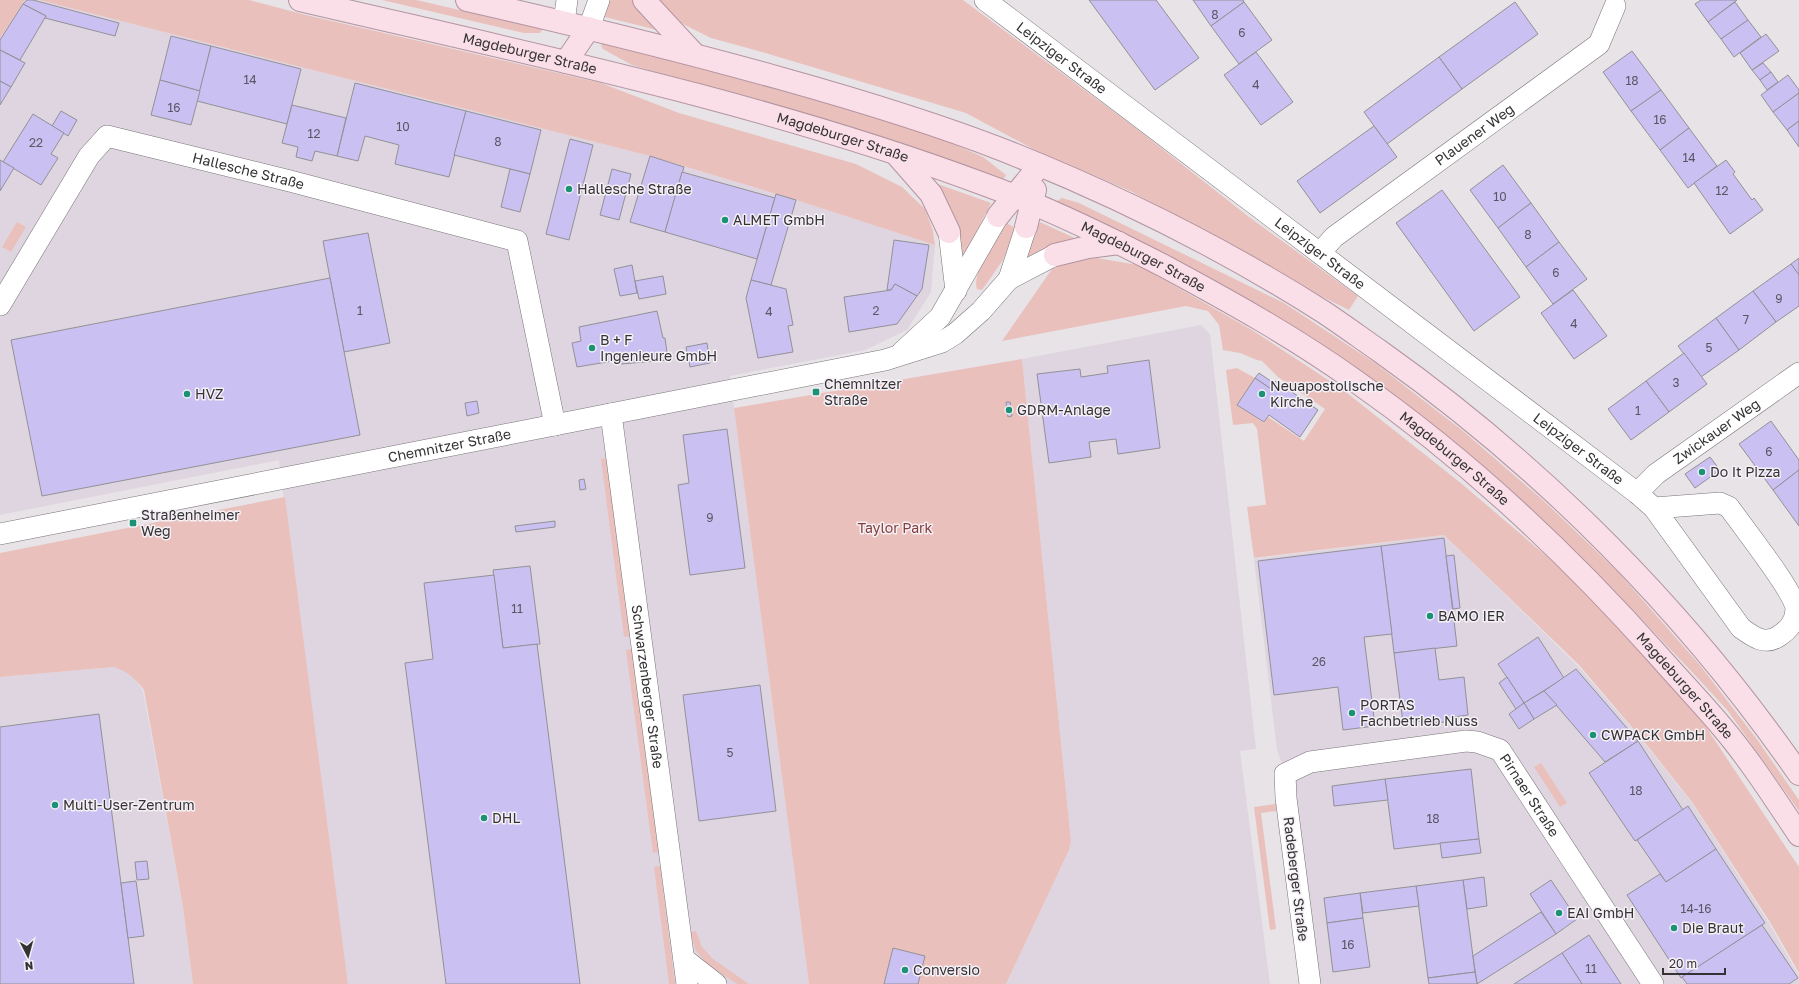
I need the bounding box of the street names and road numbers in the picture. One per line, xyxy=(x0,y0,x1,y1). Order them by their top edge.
street label: Leipziger Straße xyxy=(1013,18,1110,97)
street label: Magdeburger Straße xyxy=(461,29,599,77)
street label: Plauener Weg xyxy=(1431,100,1517,169)
street label: Magdeburger Straße xyxy=(775,108,911,165)
street label: Hallesche Straße xyxy=(191,148,306,192)
street label: Leipziger Straße xyxy=(1272,213,1369,292)
street label: Magdeburger Straße xyxy=(1079,217,1209,295)
street label: Zwickauer Weg xyxy=(1670,395,1763,467)
street label: Magdeburger Straße xyxy=(1397,407,1513,508)
street label: Leipziger Straße xyxy=(1530,409,1627,488)
street label: Chemnitzer Straße xyxy=(386,425,512,466)
street label: Schwarzenberger Straße xyxy=(629,604,667,770)
street label: Magdeburger Straße xyxy=(1633,628,1737,742)
street label: Pirnaer Straße xyxy=(1497,750,1563,840)
street label: Radeberger Straße xyxy=(1280,816,1313,942)

